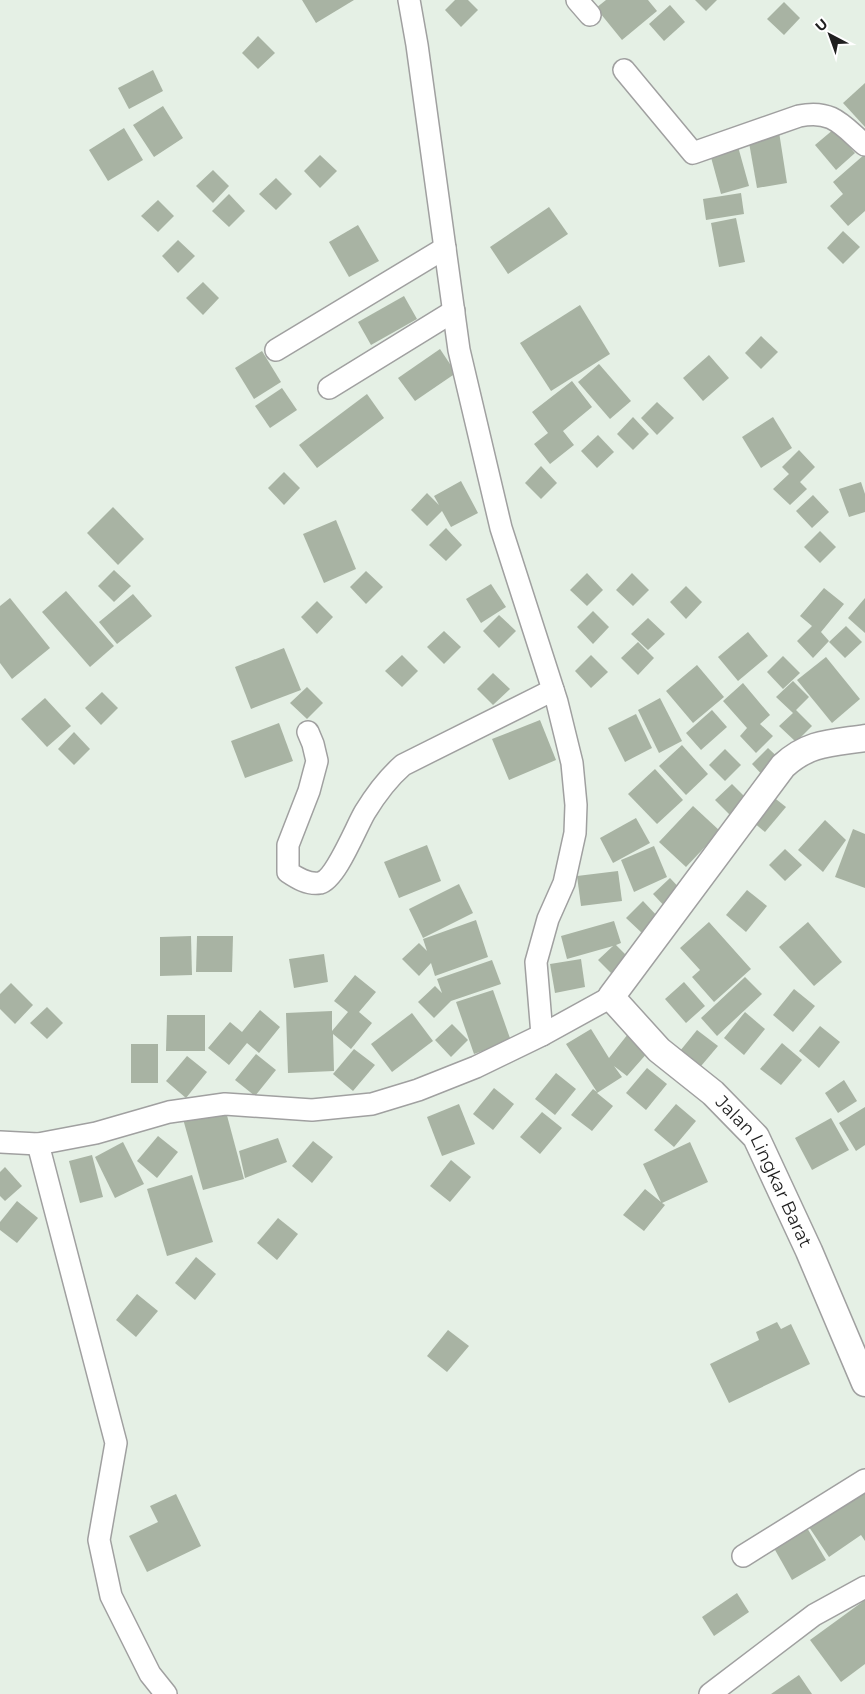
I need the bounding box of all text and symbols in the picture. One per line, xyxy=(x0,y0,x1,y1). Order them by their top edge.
north arrow xyxy=(805,10,855,60)
text: U xyxy=(811,15,832,36)
street label: Jalan Lingkar Barat xyxy=(710,1090,817,1251)

